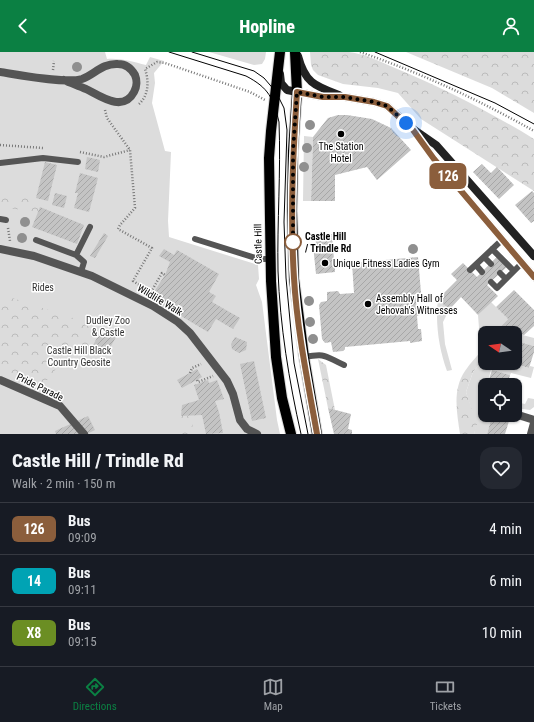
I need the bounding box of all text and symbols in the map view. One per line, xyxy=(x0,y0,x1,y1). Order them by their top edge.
icon: back xyxy=(12,15,34,37)
icon: person xyxy=(500,15,522,37)
text: Hopline xyxy=(239,16,295,37)
your location xyxy=(396,113,416,133)
marker: The Station Hotel xyxy=(336,129,346,139)
place label: The Station Hotel xyxy=(318,141,364,164)
line badge: 126 xyxy=(425,163,471,189)
text: 126 xyxy=(437,168,459,184)
street label: Castle Hill xyxy=(252,224,264,264)
place label: Castle Hill / Trindle Rd xyxy=(305,231,351,254)
marker: Castle Hill / Trindle Rd xyxy=(284,233,302,251)
marker: Unique Fitness Ladies Gym xyxy=(320,258,330,268)
place label: Unique Fitness Ladies Gym xyxy=(333,258,440,269)
park label: Rides xyxy=(32,282,54,293)
street label: Wildlife Walk xyxy=(135,282,185,318)
place label: Assembly Hall of Jehovah's Witnesses xyxy=(376,293,458,316)
marker: Assembly Hall of Jehovah's Witnesses xyxy=(363,299,373,309)
park label: Dudley Zoo & Castle xyxy=(86,315,130,338)
north arrow xyxy=(478,326,522,370)
map controls xyxy=(478,326,522,422)
park label: Castle Hill Black Country Geosite xyxy=(47,345,112,368)
street label: Pride Parade xyxy=(15,371,65,403)
button: locate xyxy=(478,378,522,422)
button: heart xyxy=(480,447,522,489)
text: Castle Hill / Trindle Rd xyxy=(12,449,184,472)
text: Walk · 2 min · 150 m xyxy=(12,476,116,491)
text: Bus xyxy=(68,512,91,530)
text: 4 min xyxy=(489,520,522,538)
text: 126 xyxy=(23,521,45,537)
text: 09:09 xyxy=(68,530,97,545)
text: Bus xyxy=(68,564,91,582)
text: 6 min xyxy=(489,572,522,590)
text: 14 xyxy=(27,573,41,589)
text: 09:11 xyxy=(68,582,97,597)
text: Bus xyxy=(68,616,91,634)
text: 10 min xyxy=(482,624,522,642)
text: X8 xyxy=(27,625,41,641)
text: 09:15 xyxy=(68,634,97,649)
tab: Directions xyxy=(73,676,117,713)
tab: Map xyxy=(262,676,284,713)
tab: Tickets xyxy=(430,676,461,713)

